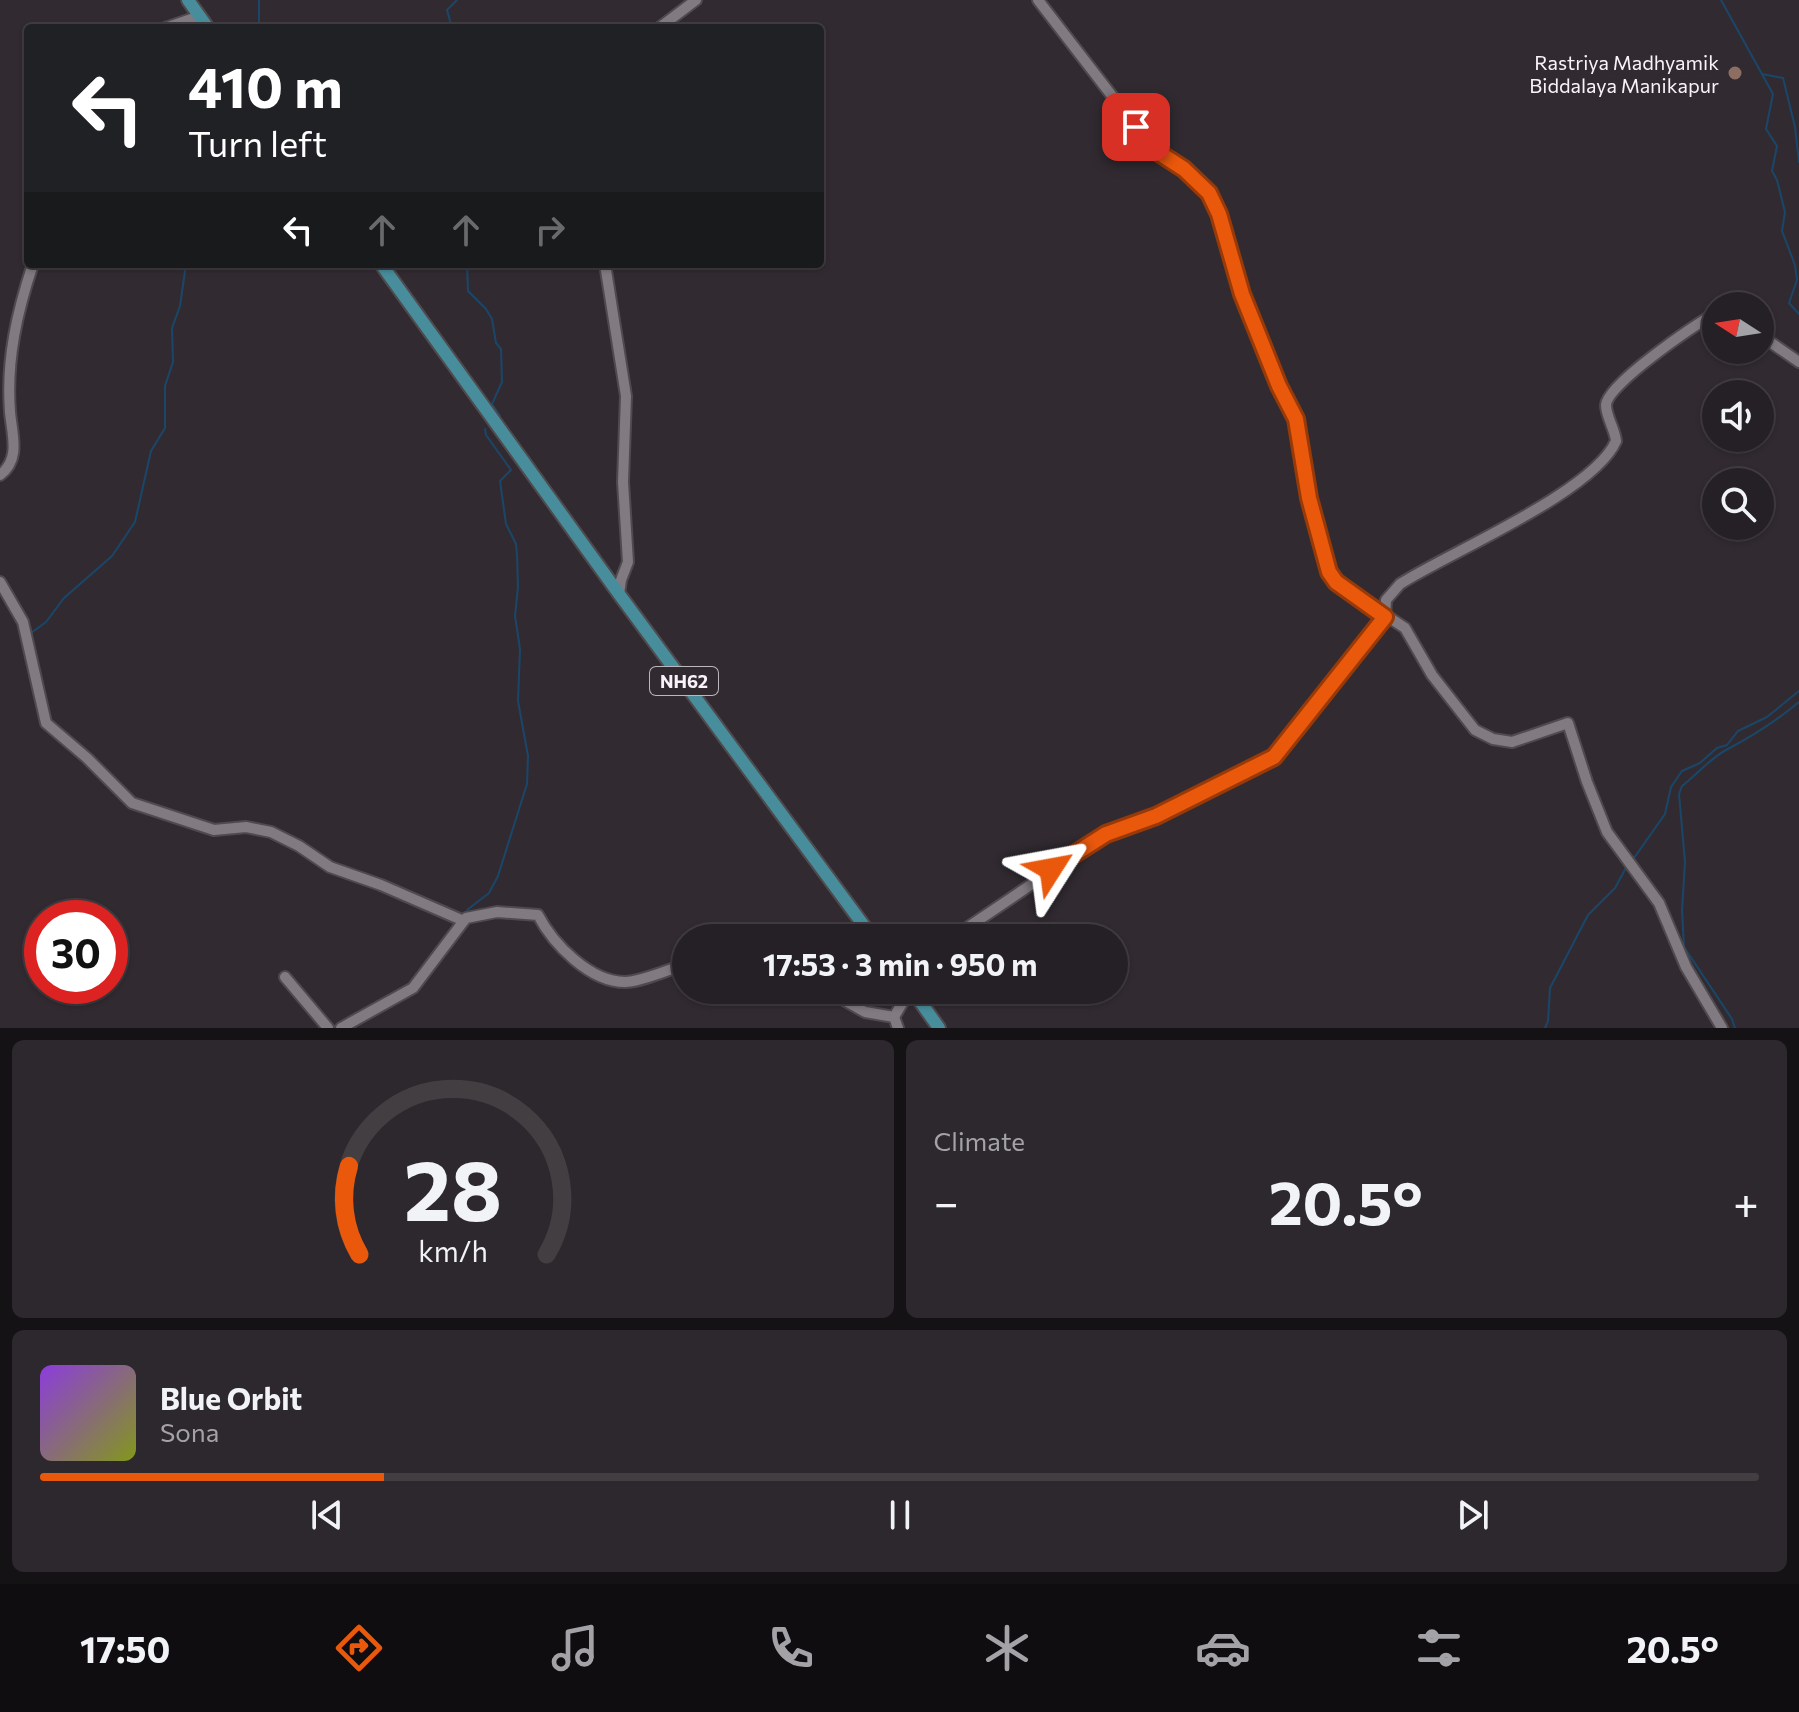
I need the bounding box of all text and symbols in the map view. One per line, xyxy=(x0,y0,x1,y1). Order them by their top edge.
place label: Rastriya Madhyamik Biddalaya Manikapur xyxy=(1529,50,1719,97)
text: 410 m xyxy=(188,51,343,120)
icon: left xyxy=(56,56,160,160)
marker: Rastriya Madhyamik Biddalaya Manikapur xyxy=(1726,64,1744,82)
pin xyxy=(1102,93,1170,161)
icon: arrive xyxy=(1114,105,1158,149)
text: Turn left xyxy=(188,120,327,164)
icon: left xyxy=(276,208,320,252)
icon: ahead xyxy=(360,208,404,252)
icon: ahead xyxy=(444,208,488,252)
icon: right xyxy=(528,208,572,252)
north arrow xyxy=(1702,292,1774,364)
map controls xyxy=(1702,292,1774,540)
button: sound xyxy=(1702,380,1774,452)
button: search xyxy=(1702,468,1774,540)
road number: NH62 xyxy=(650,667,718,695)
position arrow xyxy=(1009,827,1093,911)
speed limit sign: 30 xyxy=(24,900,128,1004)
text: 17:53 · 3 min · 950 m xyxy=(763,945,1037,982)
text: Climate xyxy=(934,1125,1025,1156)
text: 28 xyxy=(404,1136,502,1238)
text: 20.5° xyxy=(1269,1164,1423,1237)
text: − xyxy=(934,1174,959,1228)
text: + xyxy=(1733,1174,1759,1228)
text: km/h xyxy=(418,1233,488,1268)
text: Blue Orbit xyxy=(160,1379,302,1416)
text: Sona xyxy=(160,1416,219,1447)
icon: previous xyxy=(305,1493,349,1537)
icon: pause xyxy=(878,1493,922,1537)
icon: next xyxy=(1451,1493,1495,1537)
icon: directions xyxy=(331,1620,387,1676)
icon: music xyxy=(547,1620,603,1676)
icon: phone xyxy=(763,1620,819,1676)
icon: climate xyxy=(979,1620,1035,1676)
icon: car xyxy=(1195,1620,1251,1676)
icon: filters xyxy=(1411,1620,1467,1676)
text: 17:50 xyxy=(80,1626,171,1670)
text: 20.5° xyxy=(1627,1626,1719,1670)

